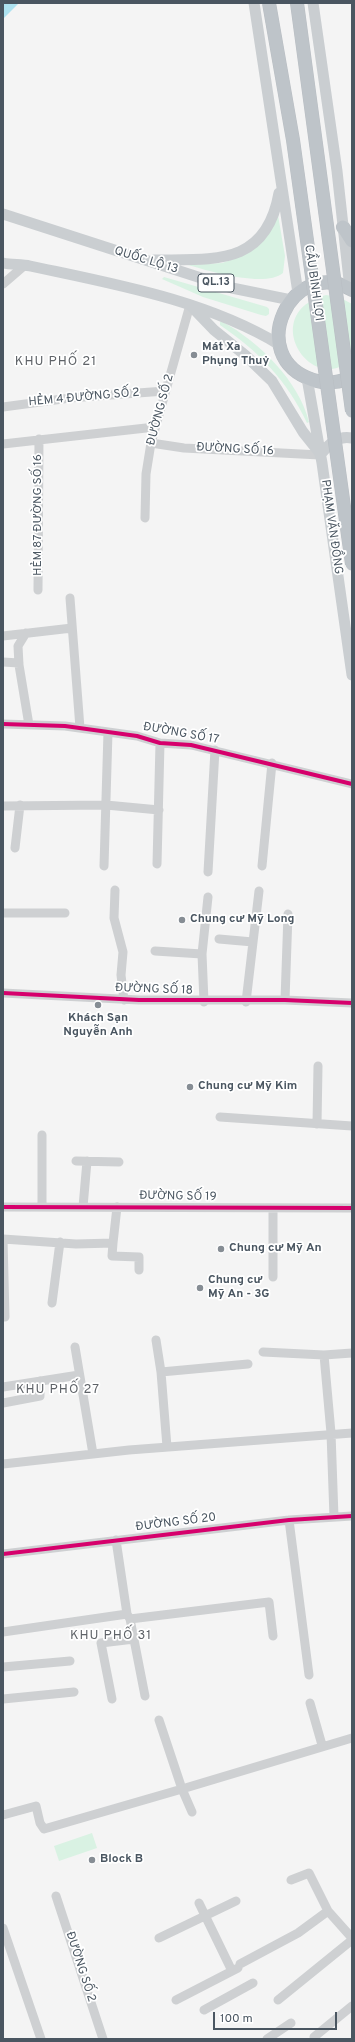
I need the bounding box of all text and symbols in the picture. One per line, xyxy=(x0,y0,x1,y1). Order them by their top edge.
street label: QUỐC LỘ 13 xyxy=(112,244,180,278)
street label: CẦU BÌNH LỢI xyxy=(301,244,325,322)
road number: QL.13 xyxy=(198,274,234,292)
place label: Mát Xa Phụng Thuỷ xyxy=(202,341,269,369)
marker: Mát Xa Phụng Thuỷ xyxy=(189,350,199,360)
district label: KHU PHỐ 21 xyxy=(15,354,97,370)
street label: ĐƯỜNG SỐ 2 xyxy=(145,373,177,447)
street label: HẺM 4 ĐƯỜNG SỐ 2 xyxy=(28,386,140,410)
street label: ĐƯỜNG SỐ 16 xyxy=(196,441,274,459)
street label: HẺM 87 ĐƯỜNG SỐ 16 xyxy=(32,454,46,576)
street label: PHẠM VĂN ĐỒNG xyxy=(317,479,345,575)
street label: ĐƯỜNG SỐ 17 xyxy=(142,720,220,748)
place label: Chung cư Mỹ Long xyxy=(190,913,294,927)
marker: Chung cư Mỹ Long xyxy=(177,915,187,925)
street label: ĐƯỜNG SỐ 18 xyxy=(115,981,193,999)
marker: Khách Sạn Nguyễn Anh xyxy=(93,1000,103,1010)
place label: Khách Sạn Nguyễn Anh xyxy=(63,1012,133,1040)
place label: Chung cư Mỹ Kim xyxy=(198,1080,297,1094)
marker: Chung cư Mỹ Kim xyxy=(185,1082,195,1092)
street label: ĐƯỜNG SỐ 19 xyxy=(139,1189,217,1205)
place label: Chung cư Mỹ An xyxy=(229,1242,322,1256)
marker: Chung cư Mỹ An xyxy=(216,1244,226,1254)
place label: Chung cư Mỹ An - 3G xyxy=(208,1274,269,1302)
marker: Chung cư Mỹ An - 3G xyxy=(195,1283,205,1293)
district label: KHU PHỐ 27 xyxy=(16,1382,100,1398)
street label: ĐƯỜNG SỐ 20 xyxy=(135,1511,217,1535)
district label: KHU PHỐ 31 xyxy=(70,1628,152,1644)
place label: Block B xyxy=(100,1853,143,1867)
marker: Block B xyxy=(87,1855,97,1865)
street label: ĐƯỜNG SỐ 2 xyxy=(62,1930,98,2004)
scale bar xyxy=(215,2004,339,2030)
text: 100 m xyxy=(220,2011,253,2027)

